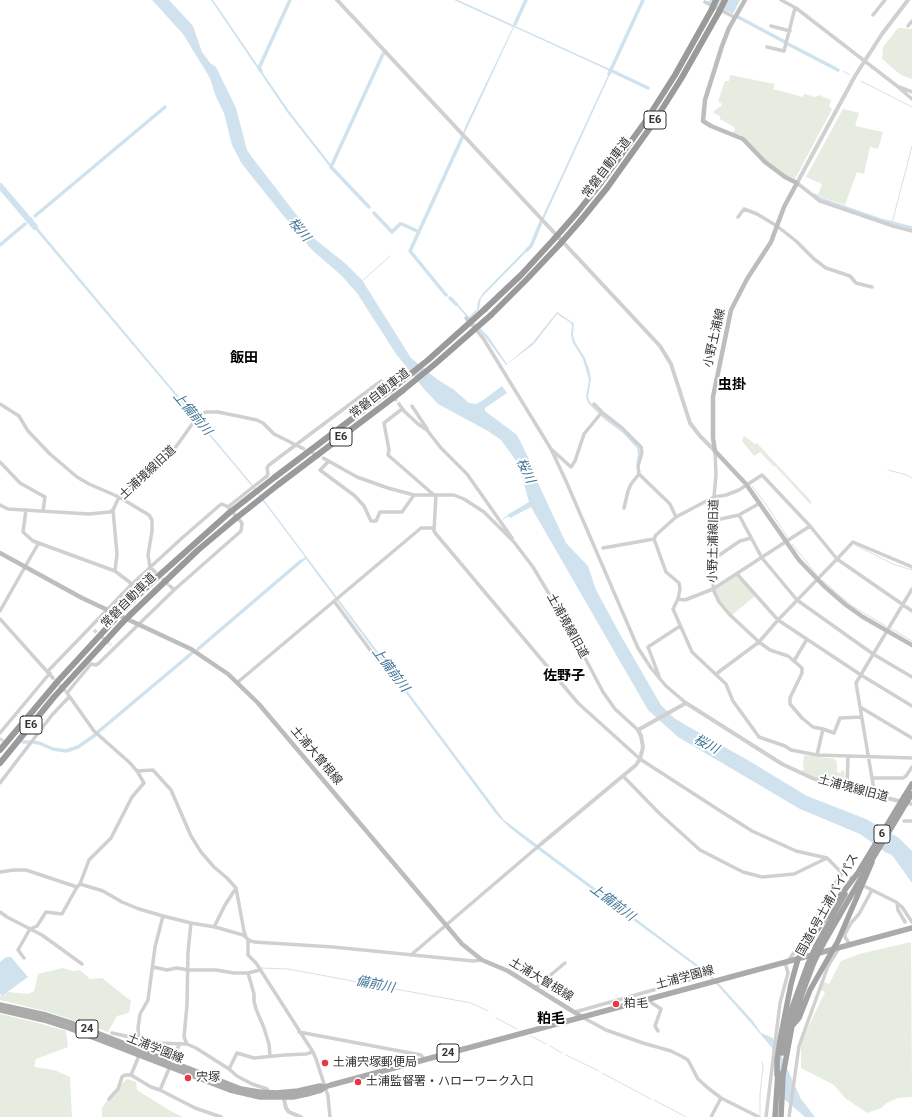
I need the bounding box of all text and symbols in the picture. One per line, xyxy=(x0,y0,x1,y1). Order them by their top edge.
road number: E6 xyxy=(644,111,666,129)
street label: 常磐自動車道 xyxy=(580,135,634,201)
water label: 桜川 xyxy=(285,215,313,245)
street label: 小野土浦線 xyxy=(701,307,729,369)
district label: 飯田 xyxy=(230,350,258,366)
street label: 常磐自動車道 xyxy=(347,366,413,422)
district label: 虫掛 xyxy=(718,377,746,393)
water label: 上備前川 xyxy=(169,389,215,439)
road number: E6 xyxy=(330,428,352,446)
street label: 土浦境線旧道 xyxy=(117,443,179,503)
water label: 桜川 xyxy=(512,456,538,486)
street label: 小野土浦線旧道 xyxy=(706,499,722,583)
street label: 常磐自動車道 xyxy=(98,570,160,632)
street label: 土浦境線旧道 xyxy=(543,591,591,661)
water label: 上備前川 xyxy=(368,645,412,695)
district label: 佐野子 xyxy=(543,668,585,684)
road number: E6 xyxy=(20,716,42,734)
street label: 土浦大曽根線 xyxy=(287,724,345,788)
water label: 桜川 xyxy=(691,732,721,758)
street label: 土浦境線旧道 xyxy=(816,773,890,805)
road number: 6 xyxy=(874,825,890,843)
street label: 国道6号土浦バイパス xyxy=(794,851,862,959)
water label: 上備前川 xyxy=(587,881,637,925)
street label: 土浦大曽根線 xyxy=(506,955,576,1005)
street label: 土浦学園線 xyxy=(654,963,716,993)
water label: 備前川 xyxy=(354,974,396,996)
place label: 粕毛 xyxy=(624,997,648,1011)
marker: 粕毛 xyxy=(611,999,621,1009)
district label: 粕毛 xyxy=(537,1011,565,1027)
road number: 24 xyxy=(76,1020,98,1038)
street label: 土浦学園線 xyxy=(124,1031,186,1067)
road number: 24 xyxy=(437,1044,459,1062)
place label: 土浦宍塚郵便局 xyxy=(333,1056,417,1070)
marker: 土浦宍塚郵便局 xyxy=(320,1058,330,1068)
place label: 宍塚 xyxy=(196,1071,220,1085)
marker: 宍塚 xyxy=(183,1073,193,1083)
place label: 土浦監督署・ハローワーク入口 xyxy=(366,1075,534,1089)
marker: 土浦監督署・ハローワーク入口 xyxy=(353,1077,363,1087)

